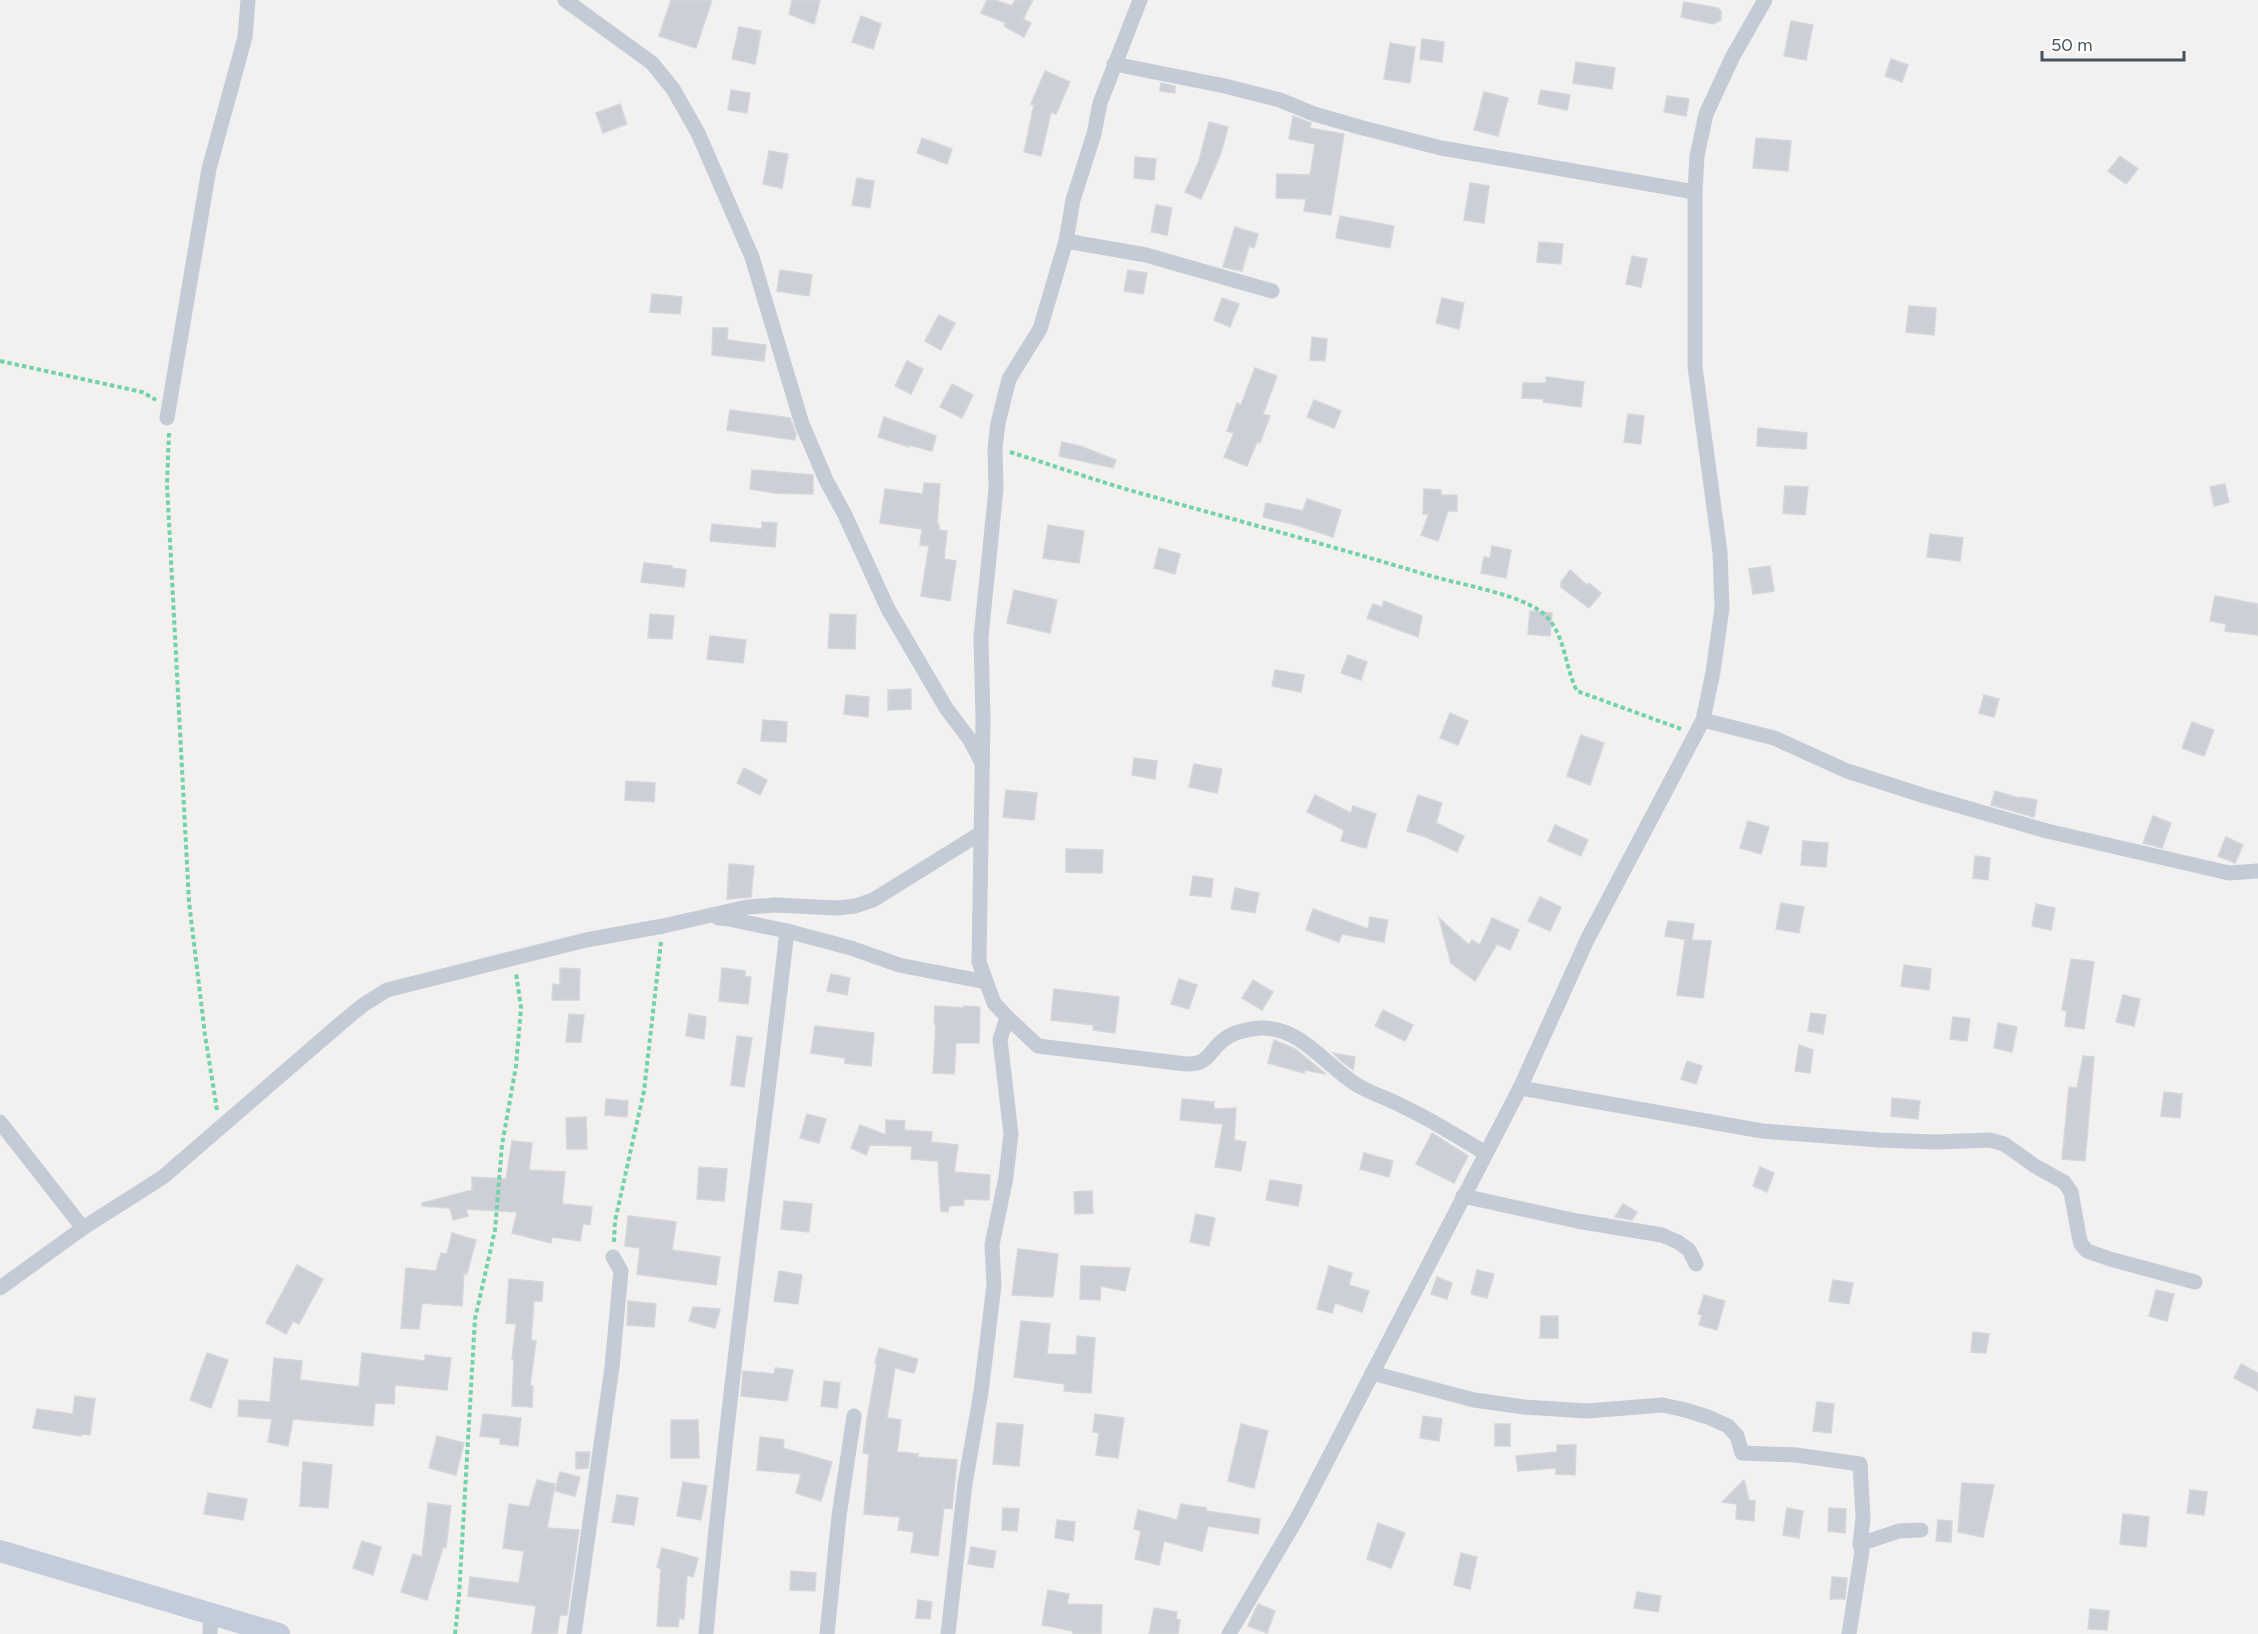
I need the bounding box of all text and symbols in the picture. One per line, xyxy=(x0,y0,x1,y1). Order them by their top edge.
scale bar xyxy=(2042,24,2184,62)
text: 50 m xyxy=(2051,34,2093,56)

